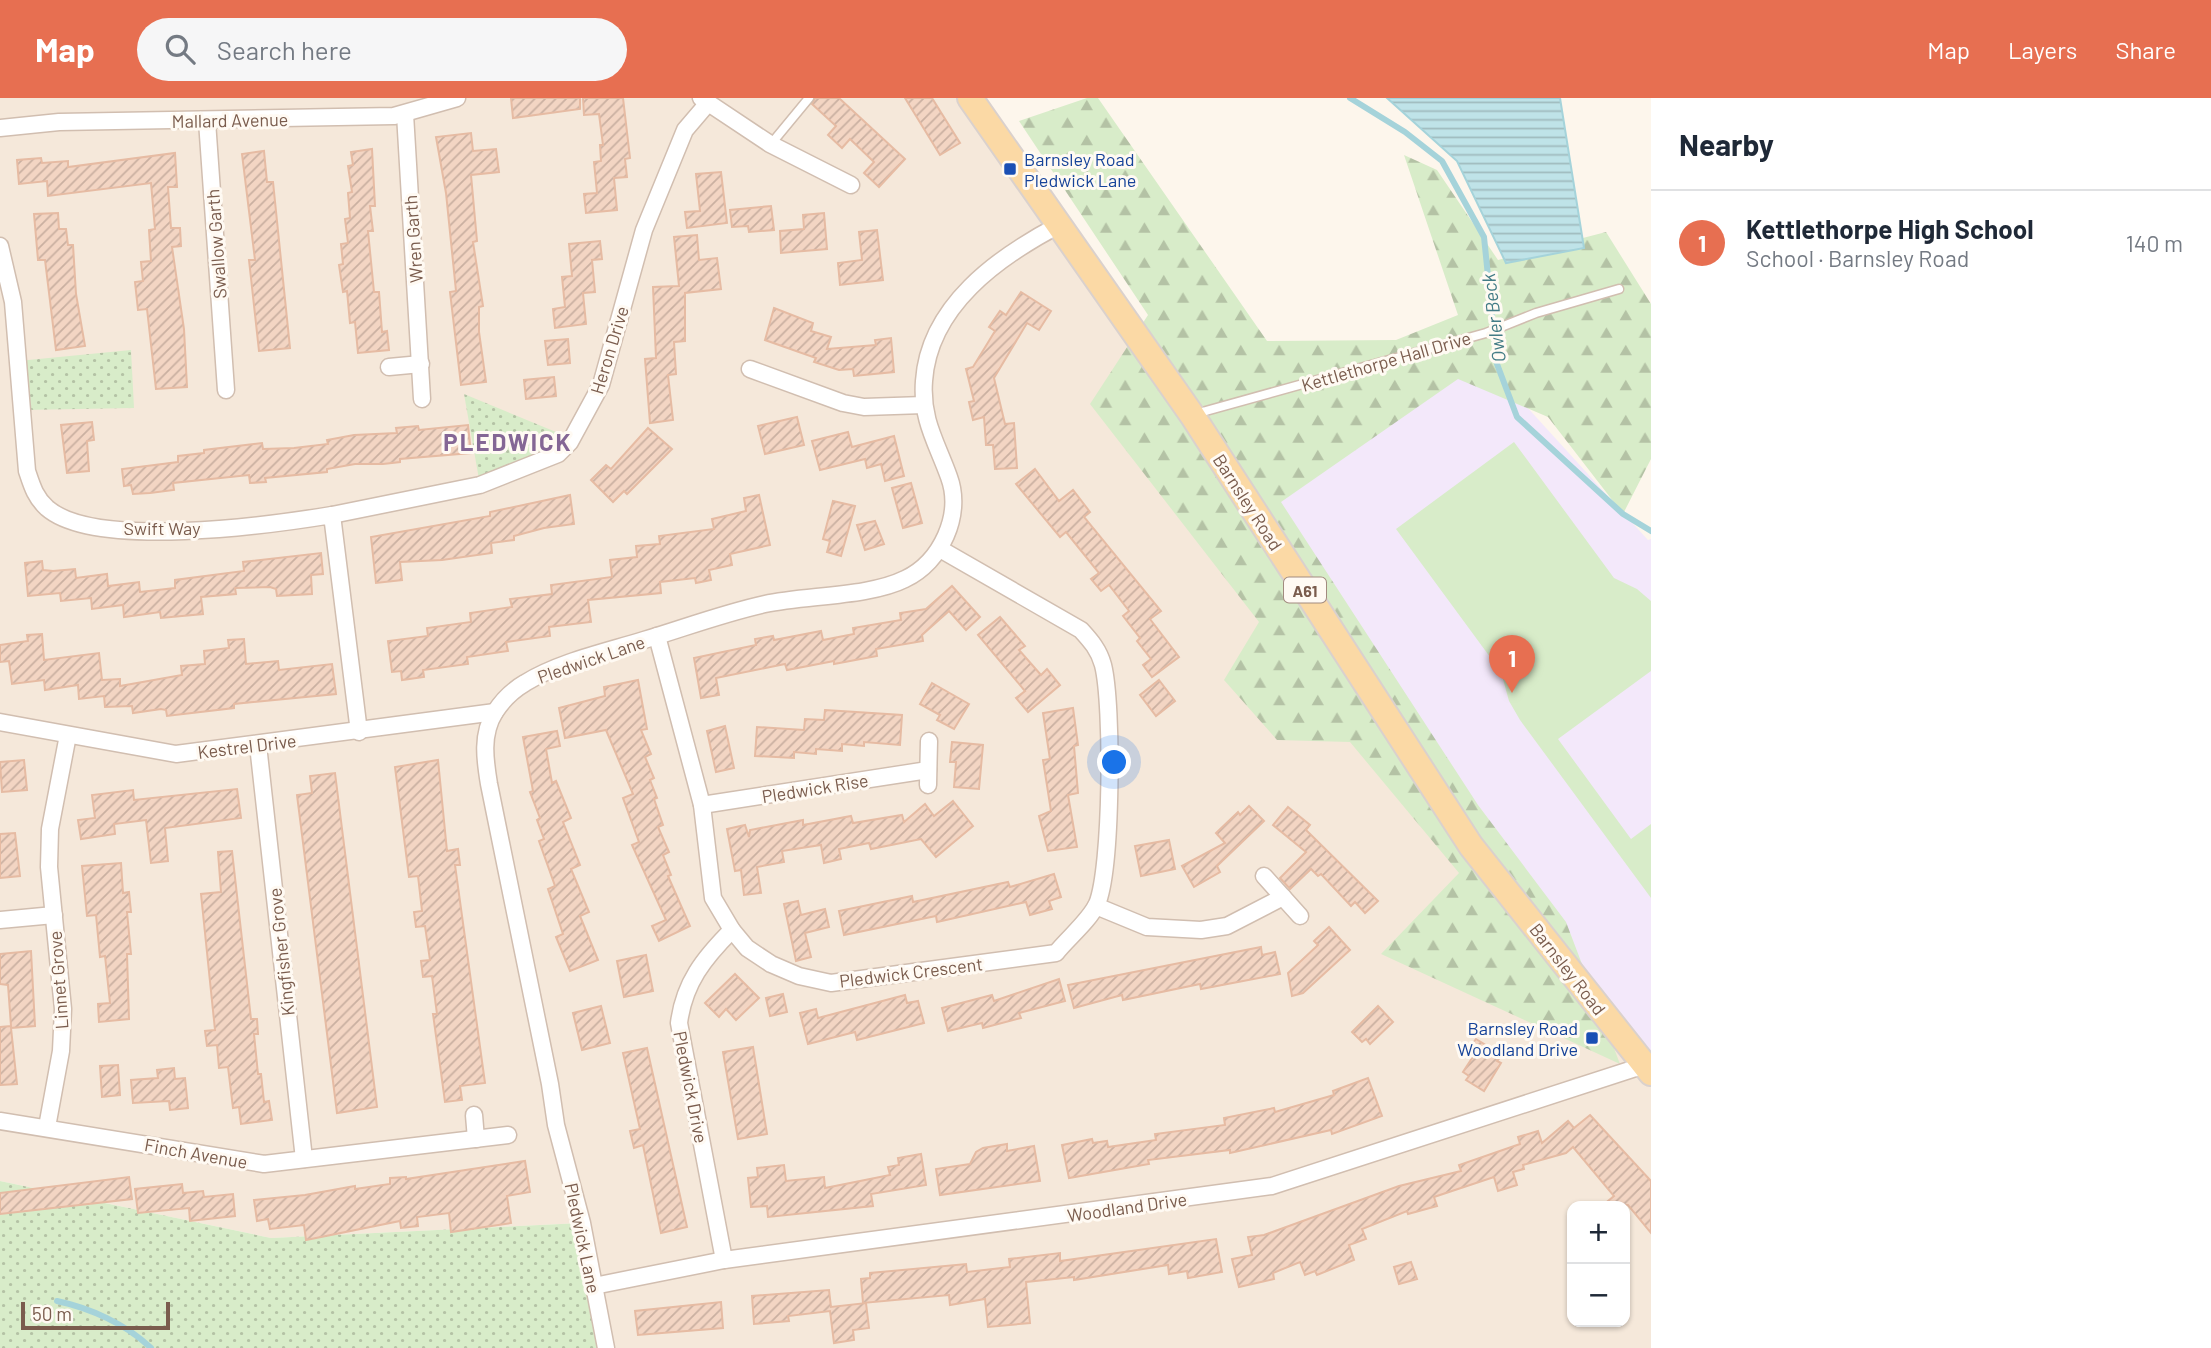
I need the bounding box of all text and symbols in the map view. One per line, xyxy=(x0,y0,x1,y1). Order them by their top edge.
search box xyxy=(137,18,627,81)
text: Map xyxy=(35,29,95,69)
icon: search xyxy=(161,30,199,68)
text: Search here xyxy=(217,34,352,65)
text: Map xyxy=(1927,35,1970,64)
text: Layers xyxy=(2008,35,2077,64)
text: Share xyxy=(2115,35,2176,64)
street label: Mallard Avenue xyxy=(171,108,289,132)
text: Nearby xyxy=(1679,126,1774,162)
place label: Barnsley Road Pledwick Lane xyxy=(1024,148,1136,191)
marker: Barnsley Road Pledwick Lane xyxy=(1002,161,1018,177)
street label: Swallow Garth xyxy=(201,188,231,300)
street label: Wren Garth xyxy=(399,194,427,284)
text: Kettlethorpe High School xyxy=(1746,213,2033,244)
text: 1 xyxy=(1698,229,1706,257)
text: 140 m xyxy=(2126,229,2183,257)
text: School · Barnsley Road xyxy=(1746,244,1969,272)
water label: Owler Beck xyxy=(1476,271,1510,364)
street label: Heron Drive xyxy=(585,303,633,397)
street label: Kettlethorpe Hall Drive xyxy=(1299,326,1473,396)
district label: PLEDWICK xyxy=(443,427,573,456)
street label: Barnsley Road xyxy=(1209,450,1287,554)
street label: Swift Way xyxy=(124,517,200,539)
road number: A61 xyxy=(1284,578,1326,603)
street label: Pledwick Lane xyxy=(534,630,648,688)
pin: 1 xyxy=(1489,635,1535,693)
street label: Kestrel Drive xyxy=(196,729,298,763)
your location xyxy=(1097,745,1131,779)
street label: Pledwick Rise xyxy=(760,769,870,807)
street label: Kingfisher Grove xyxy=(263,887,299,1017)
street label: Barnsley Road xyxy=(1525,919,1611,1019)
street label: Linnet Grove xyxy=(44,930,72,1030)
street label: Pledwick Crescent xyxy=(838,952,984,992)
place label: Barnsley Road Woodland Drive xyxy=(1457,1017,1578,1060)
street label: Pledwick Drive xyxy=(669,1029,713,1145)
marker: Barnsley Road Woodland Drive xyxy=(1584,1030,1600,1046)
street label: Finch Avenue xyxy=(143,1133,249,1173)
street label: Pledwick Lane xyxy=(561,1181,605,1295)
street label: Woodland Drive xyxy=(1066,1188,1188,1226)
map controls xyxy=(1567,1201,1630,1327)
button: + xyxy=(1567,1201,1630,1264)
button: − xyxy=(1567,1264,1630,1327)
scale bar xyxy=(21,1299,170,1331)
text: 50 m xyxy=(32,1302,72,1325)

